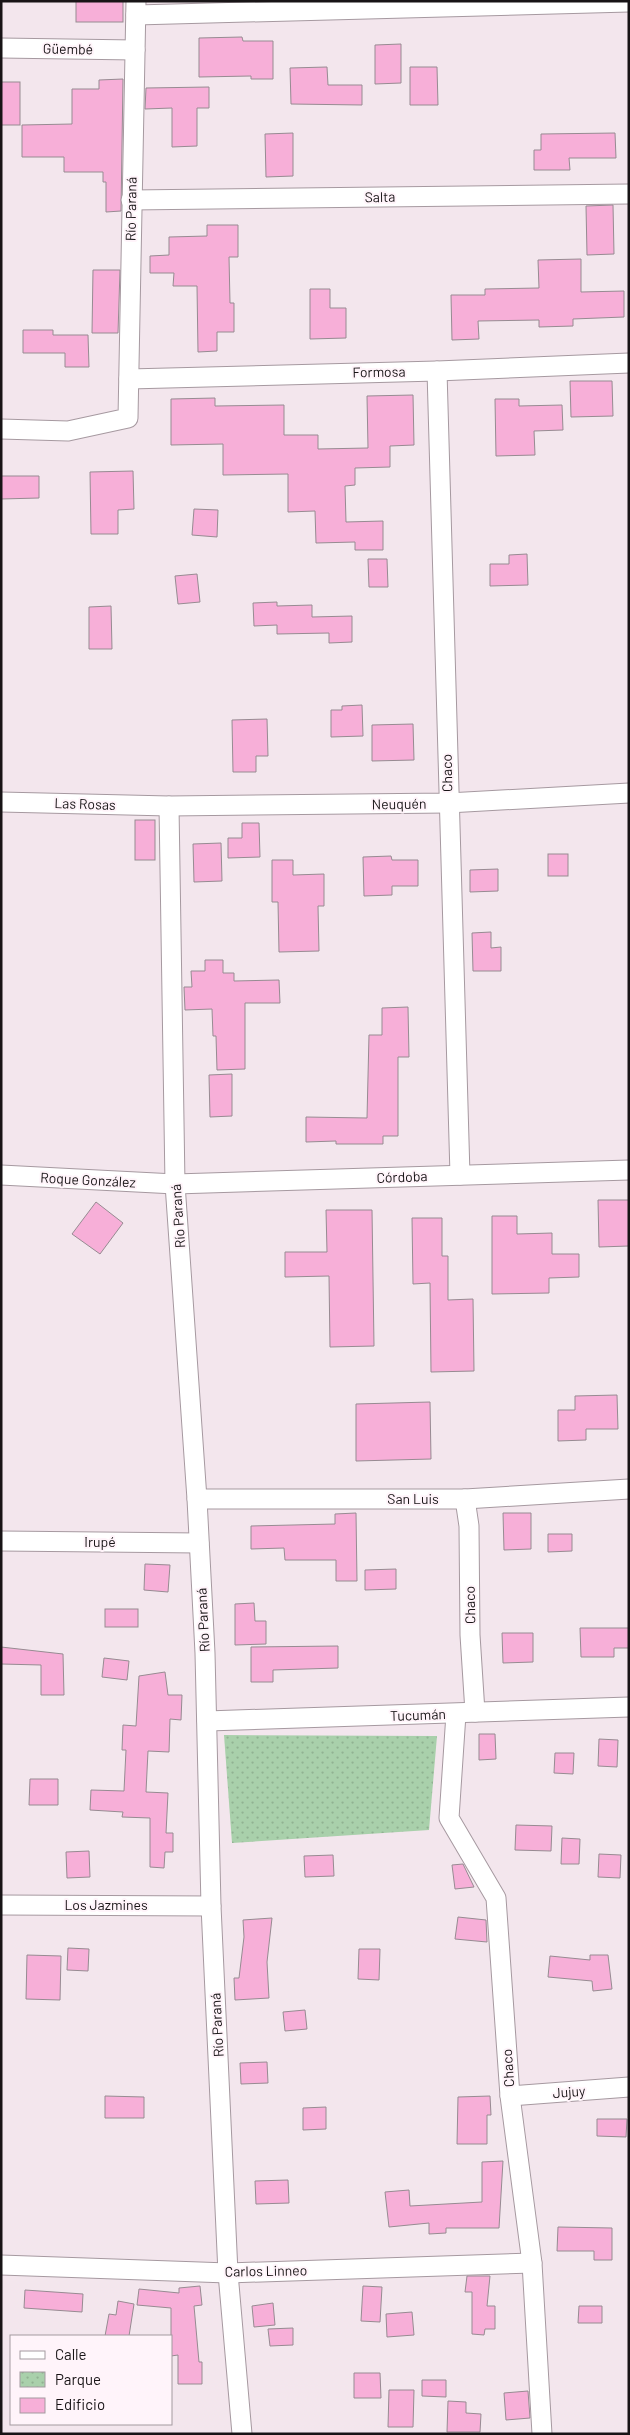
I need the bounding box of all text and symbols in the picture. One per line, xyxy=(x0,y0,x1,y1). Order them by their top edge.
street label: Güembé xyxy=(43,40,93,57)
street label: Río Paraná xyxy=(121,177,140,241)
street label: Salta xyxy=(364,188,396,205)
street label: Formosa xyxy=(352,363,406,380)
street label: Chaco xyxy=(438,754,455,792)
street label: Las Rosas xyxy=(54,794,116,813)
street label: Neuquén xyxy=(372,795,426,812)
street label: Córdoba xyxy=(376,1167,428,1186)
street label: Roque González xyxy=(40,1169,136,1190)
street label: Río Paraná xyxy=(167,1183,188,1249)
street label: San Luis xyxy=(387,1490,439,1507)
street label: Irupé xyxy=(84,1533,116,1550)
street label: Chaco xyxy=(461,1586,478,1624)
street label: Río Paraná xyxy=(192,1587,213,1653)
street label: Tucumán xyxy=(390,1705,446,1724)
street label: Los Jazmines xyxy=(64,1896,148,1913)
street label: Río Paraná xyxy=(206,1992,227,2058)
street label: Chaco xyxy=(498,2048,517,2088)
street label: Jujuy xyxy=(552,2082,587,2101)
street label: Carlos Linneo xyxy=(225,2261,307,2280)
legend xyxy=(10,2335,172,2425)
text: Calle xyxy=(55,2345,87,2363)
text: Parque xyxy=(55,2370,101,2388)
text: Edificio xyxy=(55,2395,105,2413)

